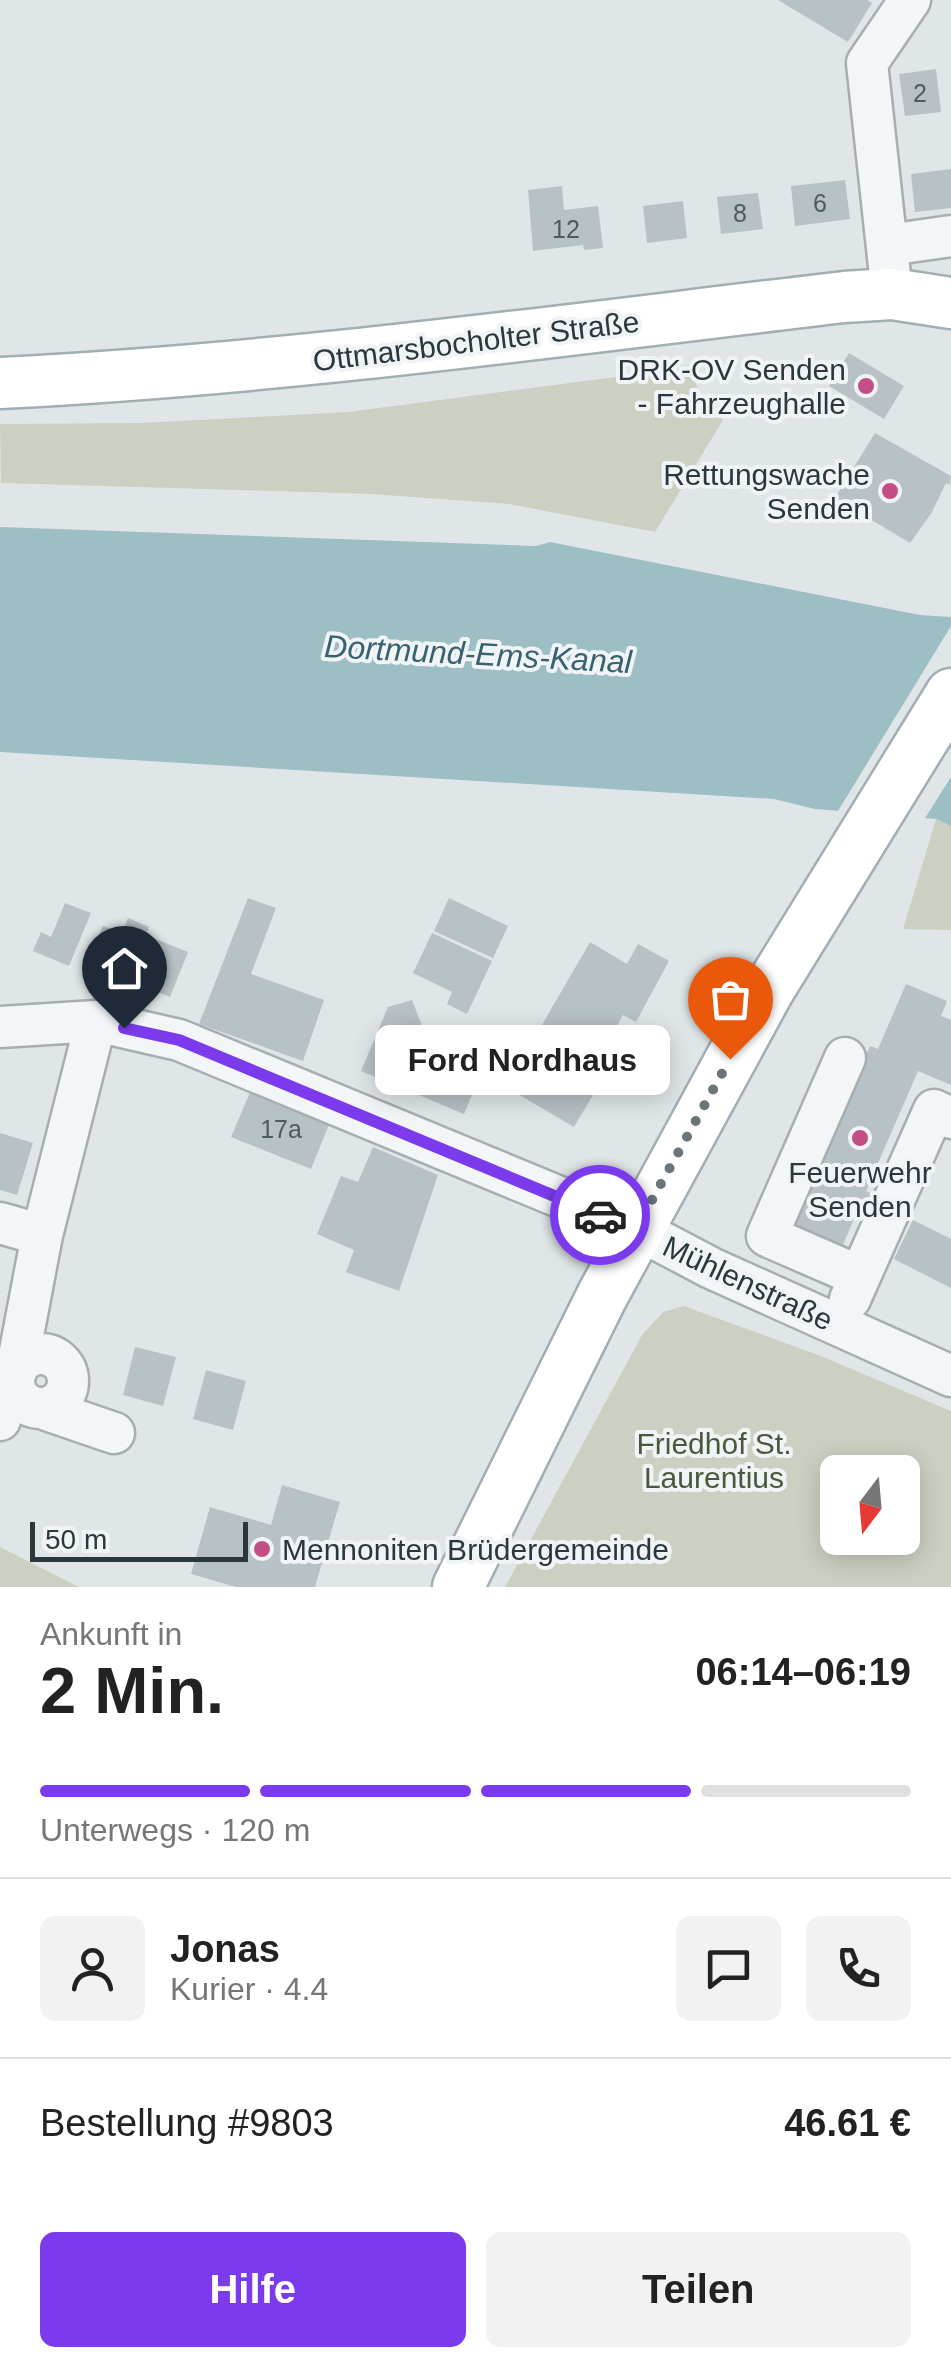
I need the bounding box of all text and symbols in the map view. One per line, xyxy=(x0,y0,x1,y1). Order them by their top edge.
house number: 2 xyxy=(913,79,927,107)
house number: 6 xyxy=(813,189,827,217)
house number: 8 xyxy=(733,199,747,227)
house number: 12 xyxy=(552,215,580,243)
street label: Ottmarsbocholter Straße xyxy=(311,305,641,377)
place label: DRK-OV Senden - Fahrzeughalle xyxy=(618,353,846,420)
marker: DRK-OV Senden - Fahrzeughalle xyxy=(855,375,877,397)
place label: Rettungswache Senden xyxy=(663,458,870,525)
marker: Rettungswache Senden xyxy=(879,480,901,502)
water label: Dortmund-Ems-Kanal xyxy=(323,628,633,680)
pin xyxy=(82,926,167,1029)
icon: home xyxy=(97,941,152,996)
pin xyxy=(688,957,773,1060)
icon: bag xyxy=(703,972,758,1027)
callout: Ford Nordhaus xyxy=(375,1024,670,1094)
text: Ford Nordhaus xyxy=(408,1042,637,1078)
house number: 17a xyxy=(260,1115,302,1143)
marker: Feuerwehr Senden xyxy=(849,1127,871,1149)
place label: Feuerwehr Senden xyxy=(788,1156,932,1223)
courier xyxy=(550,1165,650,1265)
icon: car xyxy=(573,1188,628,1243)
street label: Mühlenstraße xyxy=(658,1229,838,1337)
park label: Friedhof St. Laurentius xyxy=(636,1427,792,1494)
north arrow xyxy=(820,1455,920,1555)
map controls xyxy=(820,1455,920,1555)
scale bar xyxy=(30,1517,248,1562)
text: 50 m xyxy=(45,1524,107,1555)
place label: Mennoniten Brüdergemeinde xyxy=(282,1533,669,1566)
marker: Mennoniten Brüdergemeinde xyxy=(251,1538,273,1560)
text: Ankunft in xyxy=(40,1616,182,1652)
text: 06:14–06:19 xyxy=(695,1651,911,1693)
text: 2 Min. xyxy=(40,1654,224,1727)
text: Unterwegs · 120 m xyxy=(40,1812,310,1848)
button: person xyxy=(40,1916,145,2021)
button: chat xyxy=(676,1916,781,2021)
button: phone xyxy=(806,1916,911,2021)
text: Jonas xyxy=(170,1928,280,1970)
text: Kurier · 4.4 xyxy=(170,1971,328,2007)
text: Bestellung #9803 xyxy=(40,2102,334,2144)
text: 46.61 € xyxy=(784,2102,911,2144)
button: Hilfe xyxy=(40,2232,466,2347)
button: Teilen xyxy=(486,2232,911,2347)

